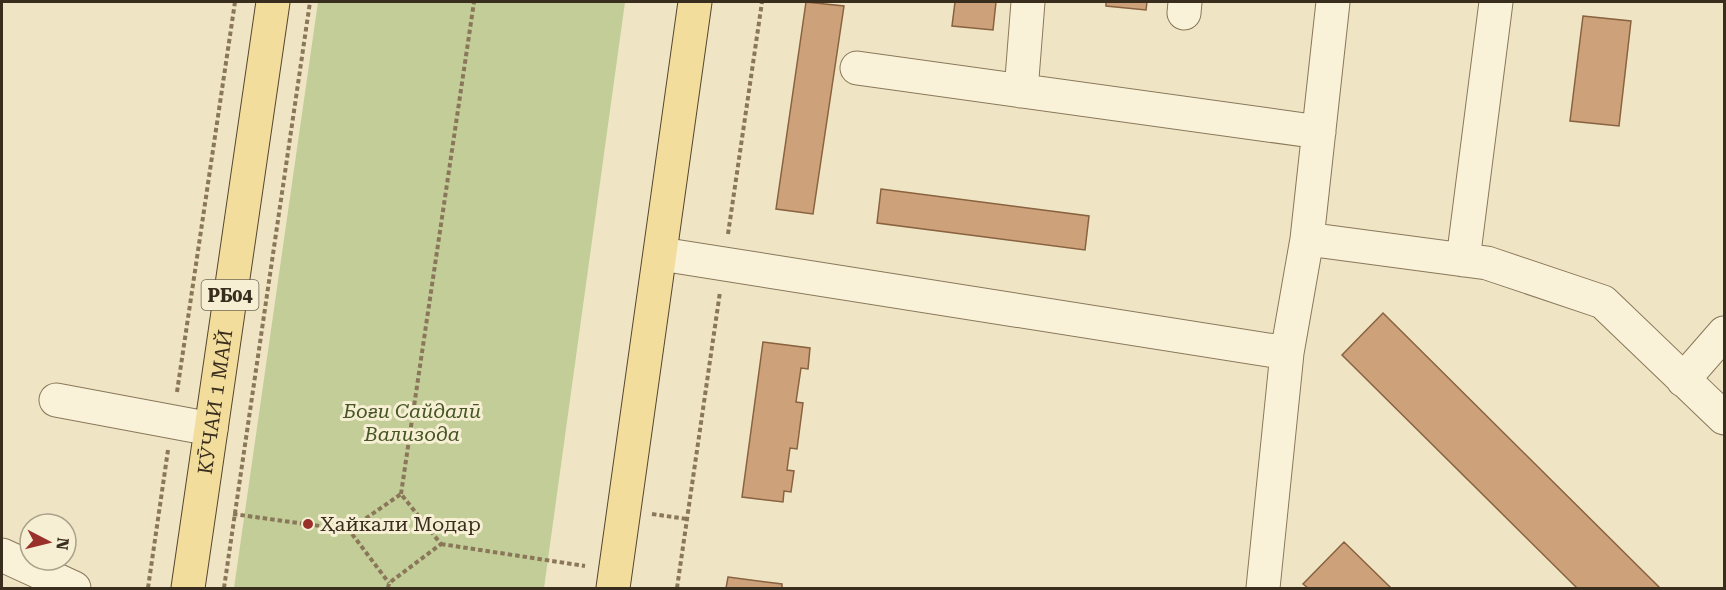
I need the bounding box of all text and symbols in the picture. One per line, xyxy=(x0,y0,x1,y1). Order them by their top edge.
road number: РБ04 xyxy=(202,280,258,310)
street label: КӮЧАИ 1 МАЙ xyxy=(193,328,237,476)
park label: Боғи Сайдалӣ Вализода xyxy=(342,399,481,446)
north arrow xyxy=(18,512,78,572)
place label: Ҳайкали Модар xyxy=(320,512,481,536)
marker: Ҳайкали Модар xyxy=(301,517,315,531)
text: N xyxy=(52,536,73,551)

